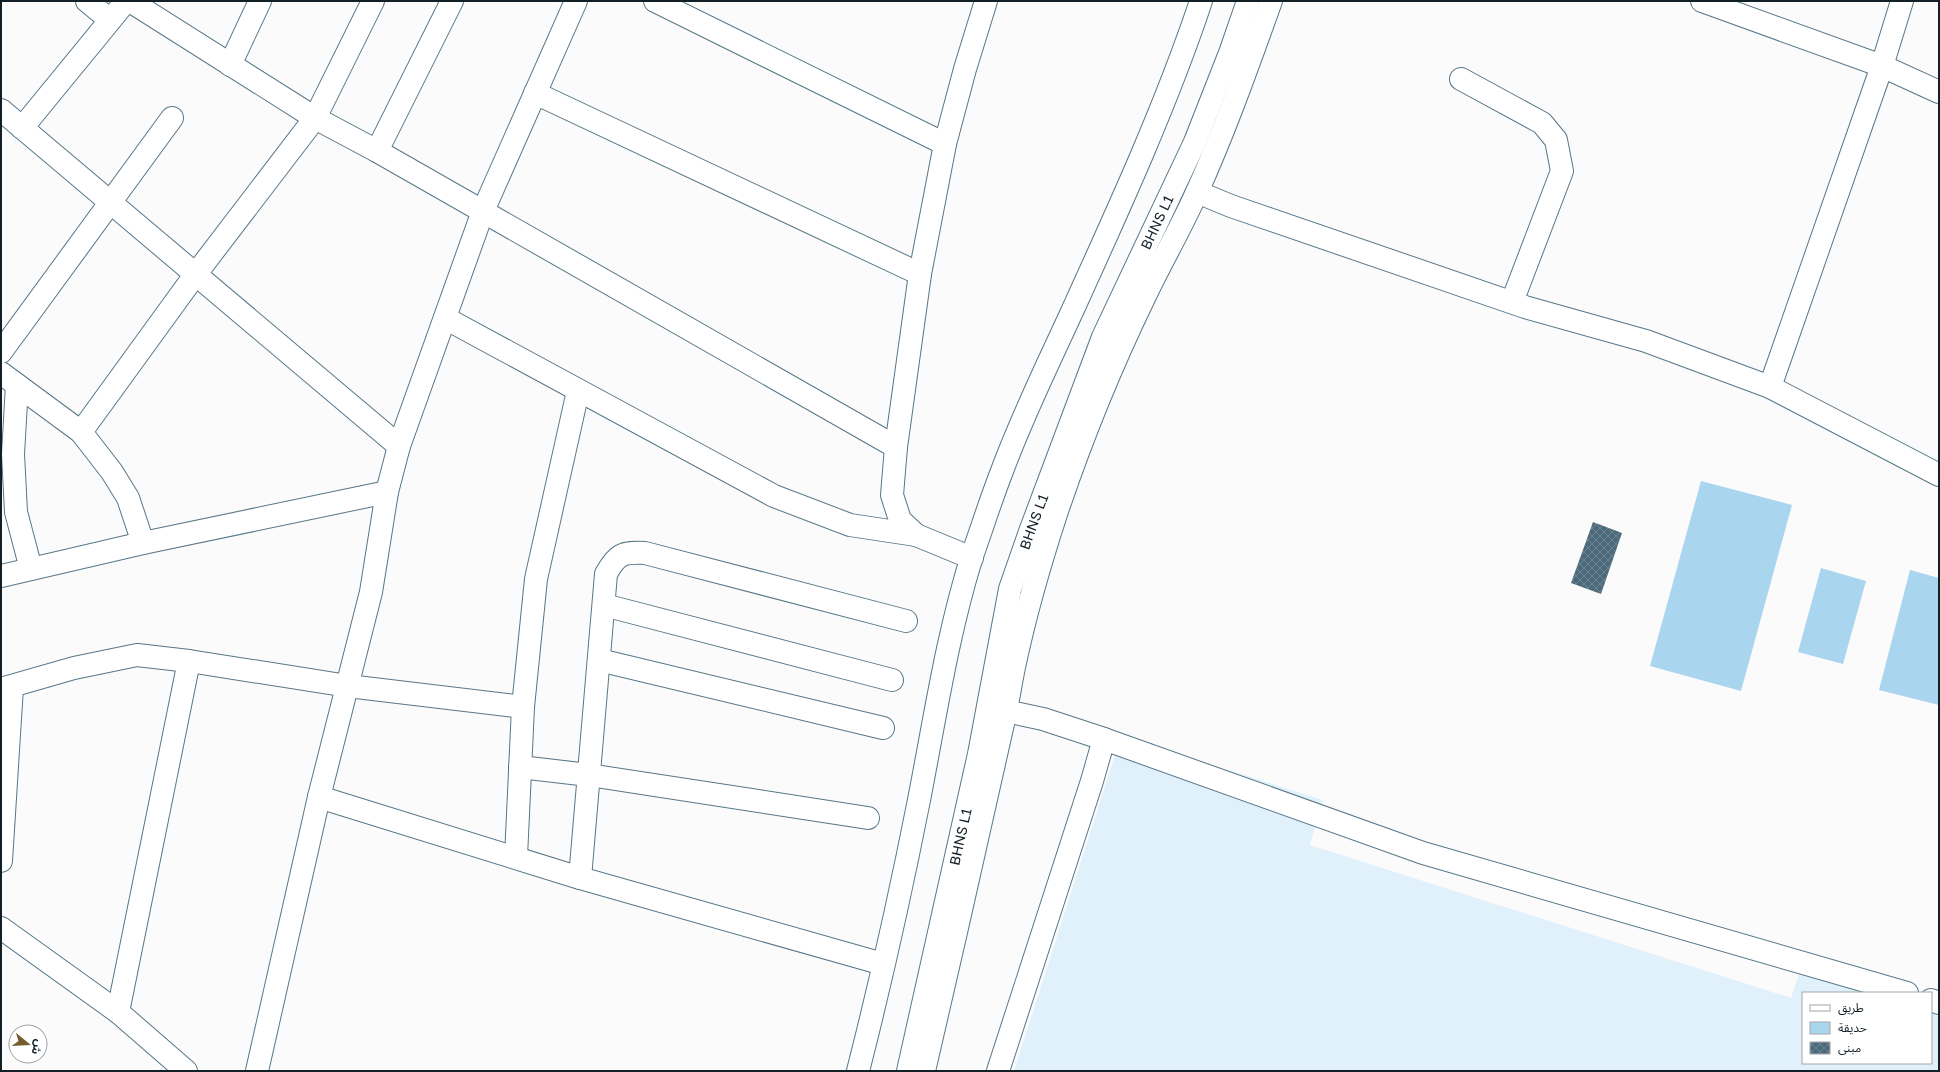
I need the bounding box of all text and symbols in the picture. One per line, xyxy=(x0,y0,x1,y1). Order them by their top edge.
street label: BHNS L1 xyxy=(1137,192,1177,252)
street label: BHNS L1 xyxy=(1015,491,1051,552)
street label: BHNS L1 xyxy=(945,806,975,867)
legend xyxy=(1802,992,1932,1064)
text: طريق xyxy=(1838,1000,1864,1016)
text: حديقة xyxy=(1838,1020,1867,1035)
north arrow xyxy=(8,1024,48,1064)
text: ش xyxy=(29,1038,46,1056)
text: مبنى xyxy=(1838,1040,1861,1055)

